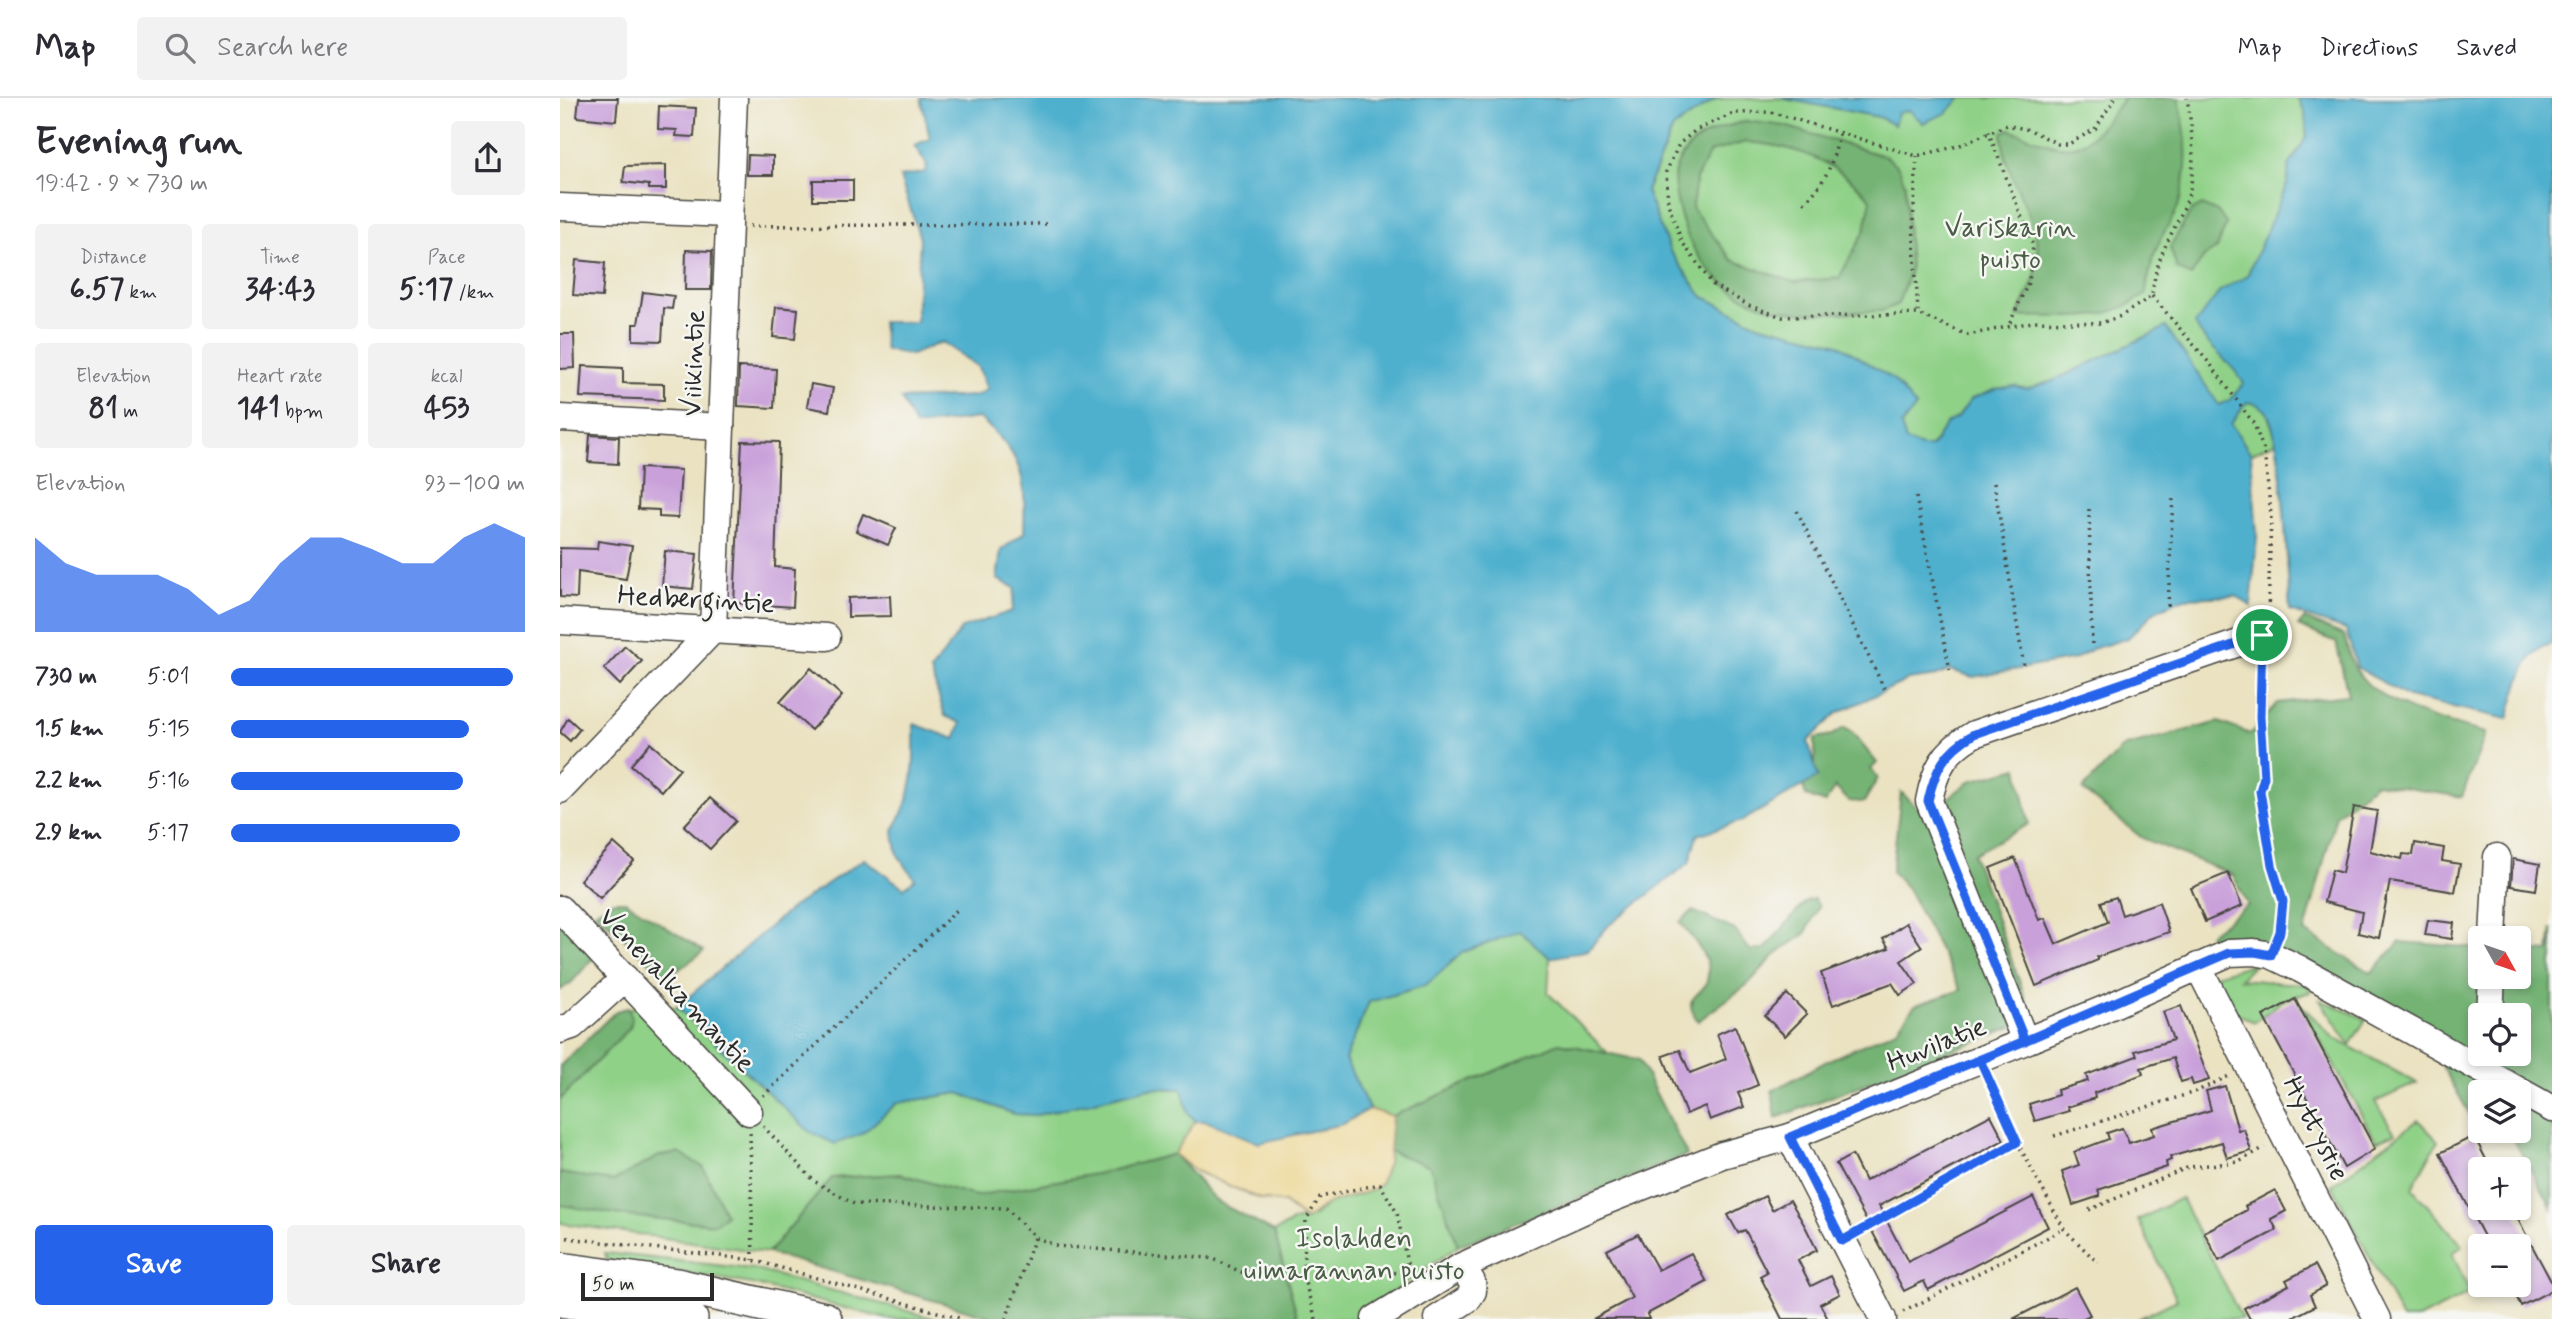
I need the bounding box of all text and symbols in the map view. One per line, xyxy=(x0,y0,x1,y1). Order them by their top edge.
search box xyxy=(137,17,627,80)
text: Map xyxy=(35,26,95,70)
icon: search xyxy=(161,29,199,67)
text: Search here xyxy=(217,31,348,65)
text: Map xyxy=(2238,33,2282,64)
text: Directions xyxy=(2320,33,2418,64)
text: Saved xyxy=(2456,33,2517,64)
text: Evening run xyxy=(35,118,242,167)
button: share xyxy=(451,121,525,195)
text: 19:42 · 9 × 730 m xyxy=(35,169,208,199)
park label: Variskarin puisto xyxy=(1944,210,2076,279)
text: Distance xyxy=(80,245,147,270)
text: Time xyxy=(260,245,300,270)
text: Pace xyxy=(428,245,466,270)
text: 6.57 xyxy=(70,270,124,309)
text: 34:43 xyxy=(245,270,315,309)
text: 5:17 xyxy=(399,270,453,309)
text: km xyxy=(124,280,157,305)
text: /km xyxy=(453,280,494,305)
street label: Viikintie xyxy=(674,309,715,417)
text: Elevation xyxy=(76,364,151,389)
text: Heart rate xyxy=(237,364,323,389)
text: kcal xyxy=(431,364,463,389)
text: 81 xyxy=(88,389,118,428)
text: 141 xyxy=(237,389,280,428)
text: 453 xyxy=(424,389,470,428)
text: m xyxy=(118,399,138,424)
text: bpm xyxy=(280,399,323,424)
text: Elevation xyxy=(35,469,126,499)
text: 93–100 m xyxy=(424,469,525,499)
street label: Hedbergintie xyxy=(616,578,775,626)
pin xyxy=(2232,605,2292,665)
icon: arrive xyxy=(2243,616,2281,654)
text: 730 m xyxy=(35,662,97,692)
text: 5:01 xyxy=(147,662,190,692)
text: 1.5 km xyxy=(35,714,104,744)
text: 5:15 xyxy=(147,714,189,744)
text: 2.2 km xyxy=(35,766,102,796)
text: 5:16 xyxy=(147,766,190,796)
text: 2.9 km xyxy=(35,818,102,848)
text: 5:17 xyxy=(147,818,189,848)
street label: Venevalkamantie xyxy=(590,900,763,1082)
north arrow xyxy=(2468,926,2530,989)
map controls xyxy=(2468,926,2531,1297)
button: locate xyxy=(2468,1003,2531,1066)
street label: Huvilatie xyxy=(1882,1009,1992,1082)
street label: Hyttystie xyxy=(2273,1070,2357,1188)
button: layers xyxy=(2468,1080,2531,1143)
button: + xyxy=(2468,1157,2531,1220)
park label: Isolahden uimarannan puisto xyxy=(1243,1221,1465,1290)
button: Save xyxy=(35,1225,273,1305)
button: Share xyxy=(287,1225,525,1305)
button: − xyxy=(2468,1234,2531,1297)
scale bar xyxy=(581,1270,714,1302)
text: 50 m xyxy=(592,1272,635,1297)

